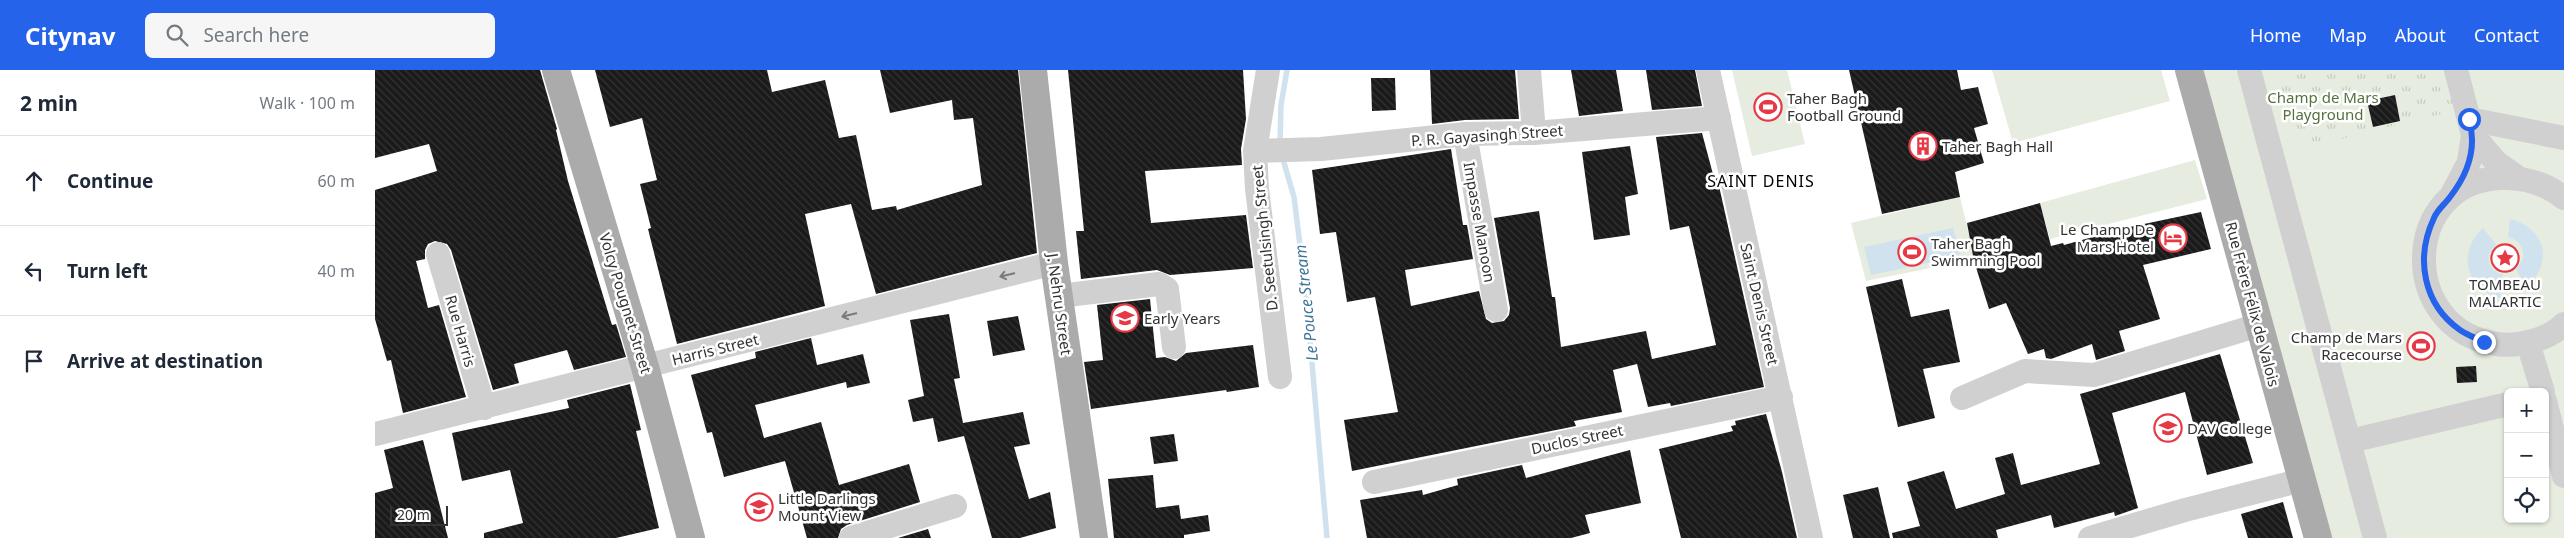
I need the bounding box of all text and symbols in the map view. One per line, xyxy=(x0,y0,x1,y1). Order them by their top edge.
search box xyxy=(145,13,495,58)
text: Citynav xyxy=(25,19,115,52)
icon: search xyxy=(163,21,191,49)
text: Search here xyxy=(203,22,309,48)
text: Home xyxy=(2250,23,2301,47)
text: Map xyxy=(2329,23,2367,47)
text: About xyxy=(2395,23,2446,47)
text: Contact xyxy=(2474,23,2539,47)
park label: Champ de Mars Playground xyxy=(2267,87,2379,124)
place label: Taher Bagh Football Ground xyxy=(1787,88,1901,125)
text: 2 min xyxy=(20,89,78,117)
text: Walk · 100 m xyxy=(260,92,355,114)
sports icon: Taher Bagh Football Ground xyxy=(1753,92,1783,122)
route start xyxy=(2458,108,2481,131)
street label: P. R. Gayasingh Street xyxy=(1410,120,1564,150)
building icon: Taher Bagh Hall xyxy=(1908,131,1938,161)
place label: Taher Bagh Hall xyxy=(1942,136,2053,156)
street label: Impasse Manoon xyxy=(1460,160,1500,284)
street label: D. Seetulsingh Street xyxy=(1246,163,1282,312)
icon: ahead xyxy=(20,167,48,195)
text: Continue xyxy=(67,168,153,194)
text: 60 m xyxy=(318,170,355,192)
district label: SAINT DENIS xyxy=(1707,170,1815,192)
place label: Le Champ De Mars Hotel xyxy=(2060,219,2154,256)
street label: Rue Frère Félix de Valois xyxy=(2221,219,2285,389)
hotel icon: Le Champ De Mars Hotel xyxy=(2158,223,2188,253)
street label: Volcy Pougnet Street xyxy=(595,230,657,376)
place label: Taher Bagh Swimming Pool xyxy=(1931,233,2040,270)
sports icon: Taher Bagh Swimming Pool xyxy=(1897,237,1927,267)
street label: Saint Denis Street xyxy=(1736,241,1784,368)
place icon: TOMBEAU MALARTIC xyxy=(2490,243,2520,273)
water label: Le Pouce Stream xyxy=(1289,244,1323,362)
street label: J. Nehru Street xyxy=(1043,250,1077,357)
icon: left xyxy=(20,257,48,285)
text: Turn left xyxy=(67,258,148,284)
text: 40 m xyxy=(318,260,355,282)
one-way arrow xyxy=(999,271,1015,280)
place label: TOMBEAU MALARTIC xyxy=(2469,274,2542,311)
street label: Rue Harris xyxy=(441,293,481,369)
school or university icon: Early Years xyxy=(1110,303,1140,333)
place label: Early Years xyxy=(1144,308,1220,328)
one-way arrow xyxy=(842,311,858,320)
place label: Champ de Mars Racecourse xyxy=(2291,327,2402,364)
street label: Harris Street xyxy=(670,328,761,369)
sports icon: Champ de Mars Racecourse xyxy=(2406,331,2436,361)
route end xyxy=(2473,331,2496,354)
icon: arrive xyxy=(20,347,48,375)
text: Arrive at destination xyxy=(67,348,263,374)
map controls xyxy=(2504,388,2549,523)
button: + xyxy=(2504,388,2549,433)
school or university icon: DAV College xyxy=(2153,413,2183,443)
place label: DAV College xyxy=(2187,418,2272,438)
street label: Duclos Street xyxy=(1529,419,1625,458)
button: − xyxy=(2504,433,2549,478)
button: locate xyxy=(2504,478,2549,523)
place label: Little Darlings Mount View xyxy=(778,488,876,525)
school or university icon: Little Darlings Mount View xyxy=(744,492,774,522)
scale bar xyxy=(390,503,447,526)
text: 20 m xyxy=(397,505,430,524)

